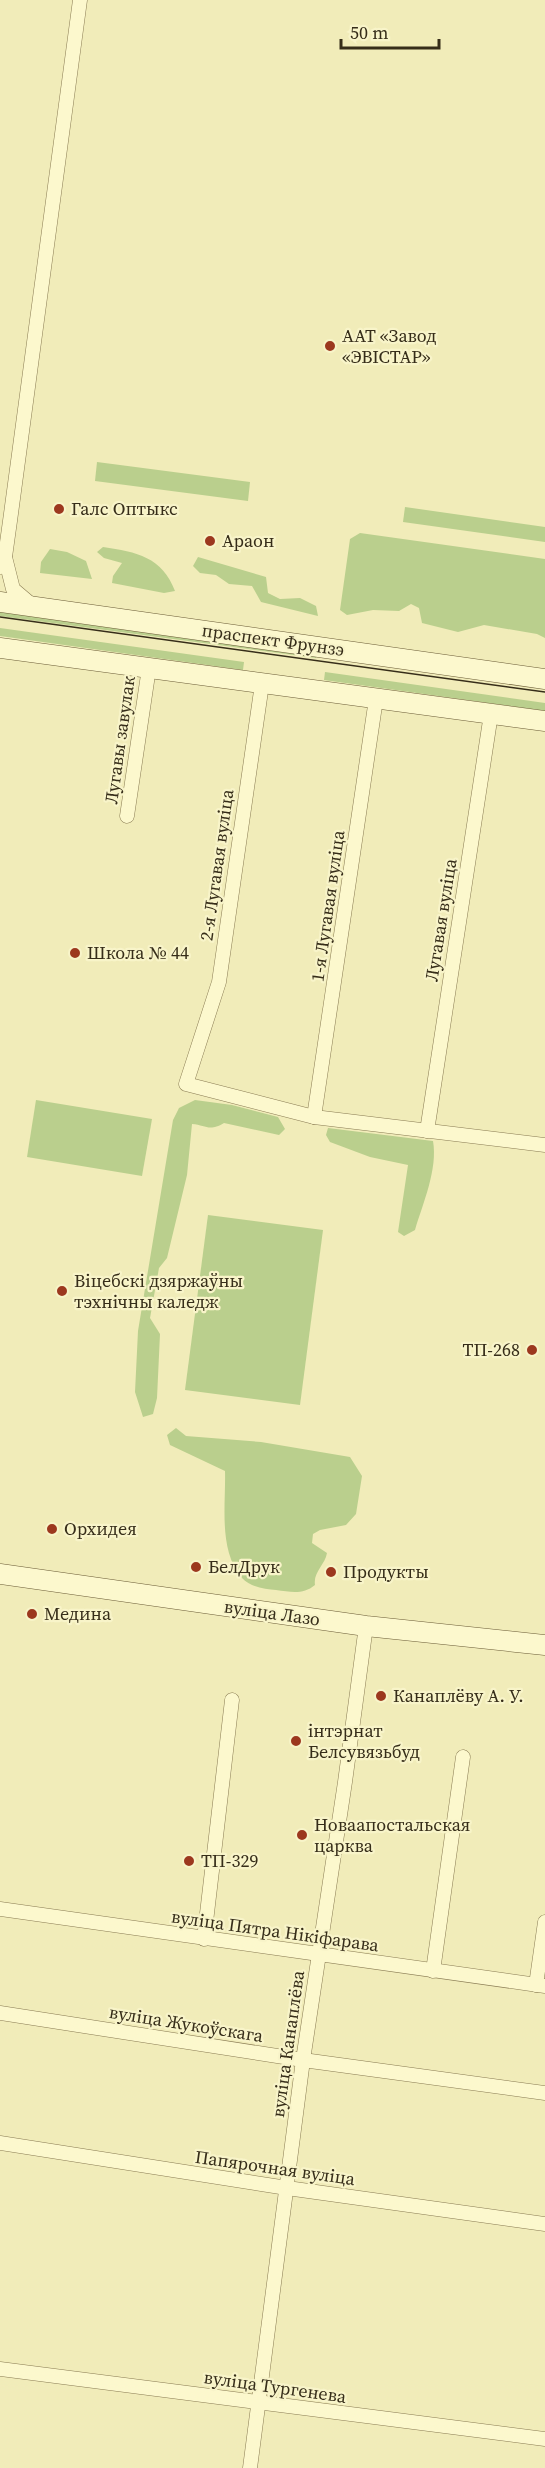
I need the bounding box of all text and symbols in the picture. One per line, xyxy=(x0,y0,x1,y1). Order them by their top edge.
scale bar xyxy=(341,12,438,50)
text: 50 m xyxy=(350,20,388,45)
place label: ААТ «Завод «ЭВІСТАР» xyxy=(342,323,436,369)
marker: ААТ «Завод «ЭВІСТАР» xyxy=(323,339,337,353)
place label: Галс Оптыкс xyxy=(71,496,178,521)
marker: Галс Оптыкс xyxy=(52,502,66,516)
place label: Араон xyxy=(222,528,274,553)
marker: Араон xyxy=(203,534,217,548)
street label: праспект Фрунзэ xyxy=(200,617,346,662)
street label: Лугавы завулак xyxy=(98,674,141,806)
street label: 2-я Лугавая вуліца xyxy=(194,787,240,942)
street label: 1-я Лугавая вуліца xyxy=(305,828,351,983)
street label: Лугавая вуліца xyxy=(418,856,463,983)
place label: Школа № 44 xyxy=(87,940,189,965)
marker: Школа № 44 xyxy=(68,946,82,960)
place label: Віцебскі дзяржаўны тэхнічны каледж xyxy=(74,1268,243,1314)
marker: Віцебскі дзяржаўны тэхнічны каледж xyxy=(55,1284,69,1298)
place label: ТП-268 xyxy=(463,1337,520,1362)
marker: ТП-268 xyxy=(525,1343,539,1357)
place label: Орхидея xyxy=(64,1516,137,1541)
marker: Орхидея xyxy=(45,1522,59,1536)
place label: БелДрук xyxy=(208,1554,280,1579)
place label: Продукты xyxy=(343,1559,429,1584)
marker: БелДрук xyxy=(189,1560,203,1574)
marker: Продукты xyxy=(324,1565,338,1579)
street label: вуліца Лазо xyxy=(222,1593,322,1632)
place label: Медина xyxy=(44,1601,112,1626)
marker: Медина xyxy=(25,1607,39,1621)
place label: Канаплёву А. У. xyxy=(393,1683,524,1708)
marker: Канаплёву А. У. xyxy=(374,1689,388,1703)
place label: інтэрнат Белсувязьбуд xyxy=(308,1718,420,1764)
marker: інтэрнат Белсувязьбуд xyxy=(289,1734,303,1748)
place label: Новаапостальская царква xyxy=(314,1812,470,1858)
marker: Новаапостальская царква xyxy=(295,1828,309,1842)
place label: ТП-329 xyxy=(201,1848,258,1873)
marker: ТП-329 xyxy=(182,1854,196,1868)
street label: вуліца Пятра Нікіфарава xyxy=(170,1904,381,1958)
street label: вуліца Канаплёва xyxy=(265,1968,310,2119)
street label: вуліца Жукоўскага xyxy=(107,1999,266,2048)
street label: Папярочная вуліца xyxy=(193,2144,358,2191)
street label: вуліца Тургенева xyxy=(202,2364,349,2409)

